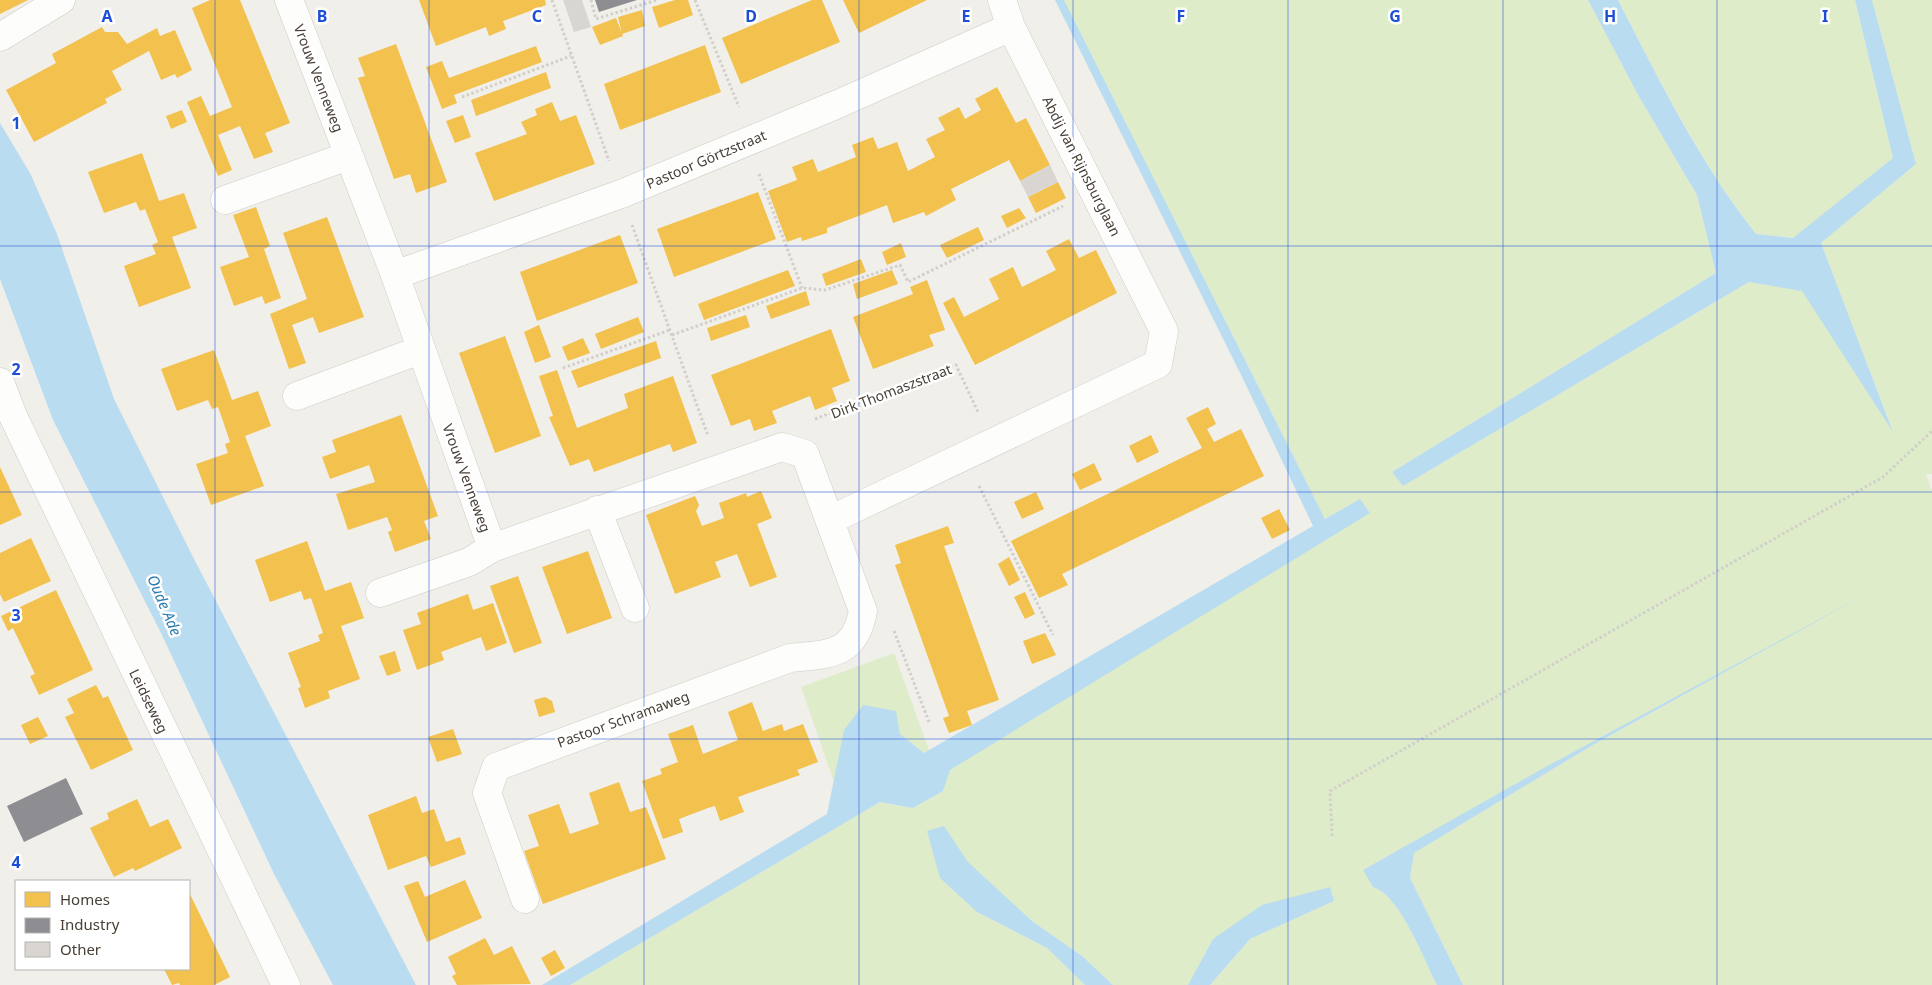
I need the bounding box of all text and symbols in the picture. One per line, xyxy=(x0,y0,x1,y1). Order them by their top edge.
text: A xyxy=(101,5,113,27)
text: B xyxy=(317,5,327,27)
text: C xyxy=(532,5,542,27)
text: D xyxy=(745,5,757,27)
text: E xyxy=(962,5,971,27)
text: F xyxy=(1177,5,1185,27)
text: G xyxy=(1389,5,1401,27)
text: H xyxy=(1604,5,1616,27)
text: I xyxy=(1822,5,1828,27)
street label: Vrouw Venneweg xyxy=(290,21,348,135)
street label: Abdij van Rijnsburglaan xyxy=(1038,93,1126,239)
text: 1 xyxy=(11,112,21,134)
street label: Pastoor Görtzstraat xyxy=(643,125,769,193)
text: 2 xyxy=(11,358,21,380)
street label: Dirk Thomaszstraat xyxy=(828,359,954,423)
street label: Vrouw Venneweg xyxy=(439,421,495,535)
water label: Oude Ade xyxy=(143,572,187,639)
text: 3 xyxy=(11,604,21,626)
street label: Leidseweg xyxy=(125,666,173,736)
street label: Pastoor Schramaweg xyxy=(554,686,692,752)
text: 4 xyxy=(11,851,21,873)
legend xyxy=(15,880,190,970)
text: Homes xyxy=(60,889,110,909)
text: Industry xyxy=(60,914,120,934)
text: Other xyxy=(60,939,101,959)

